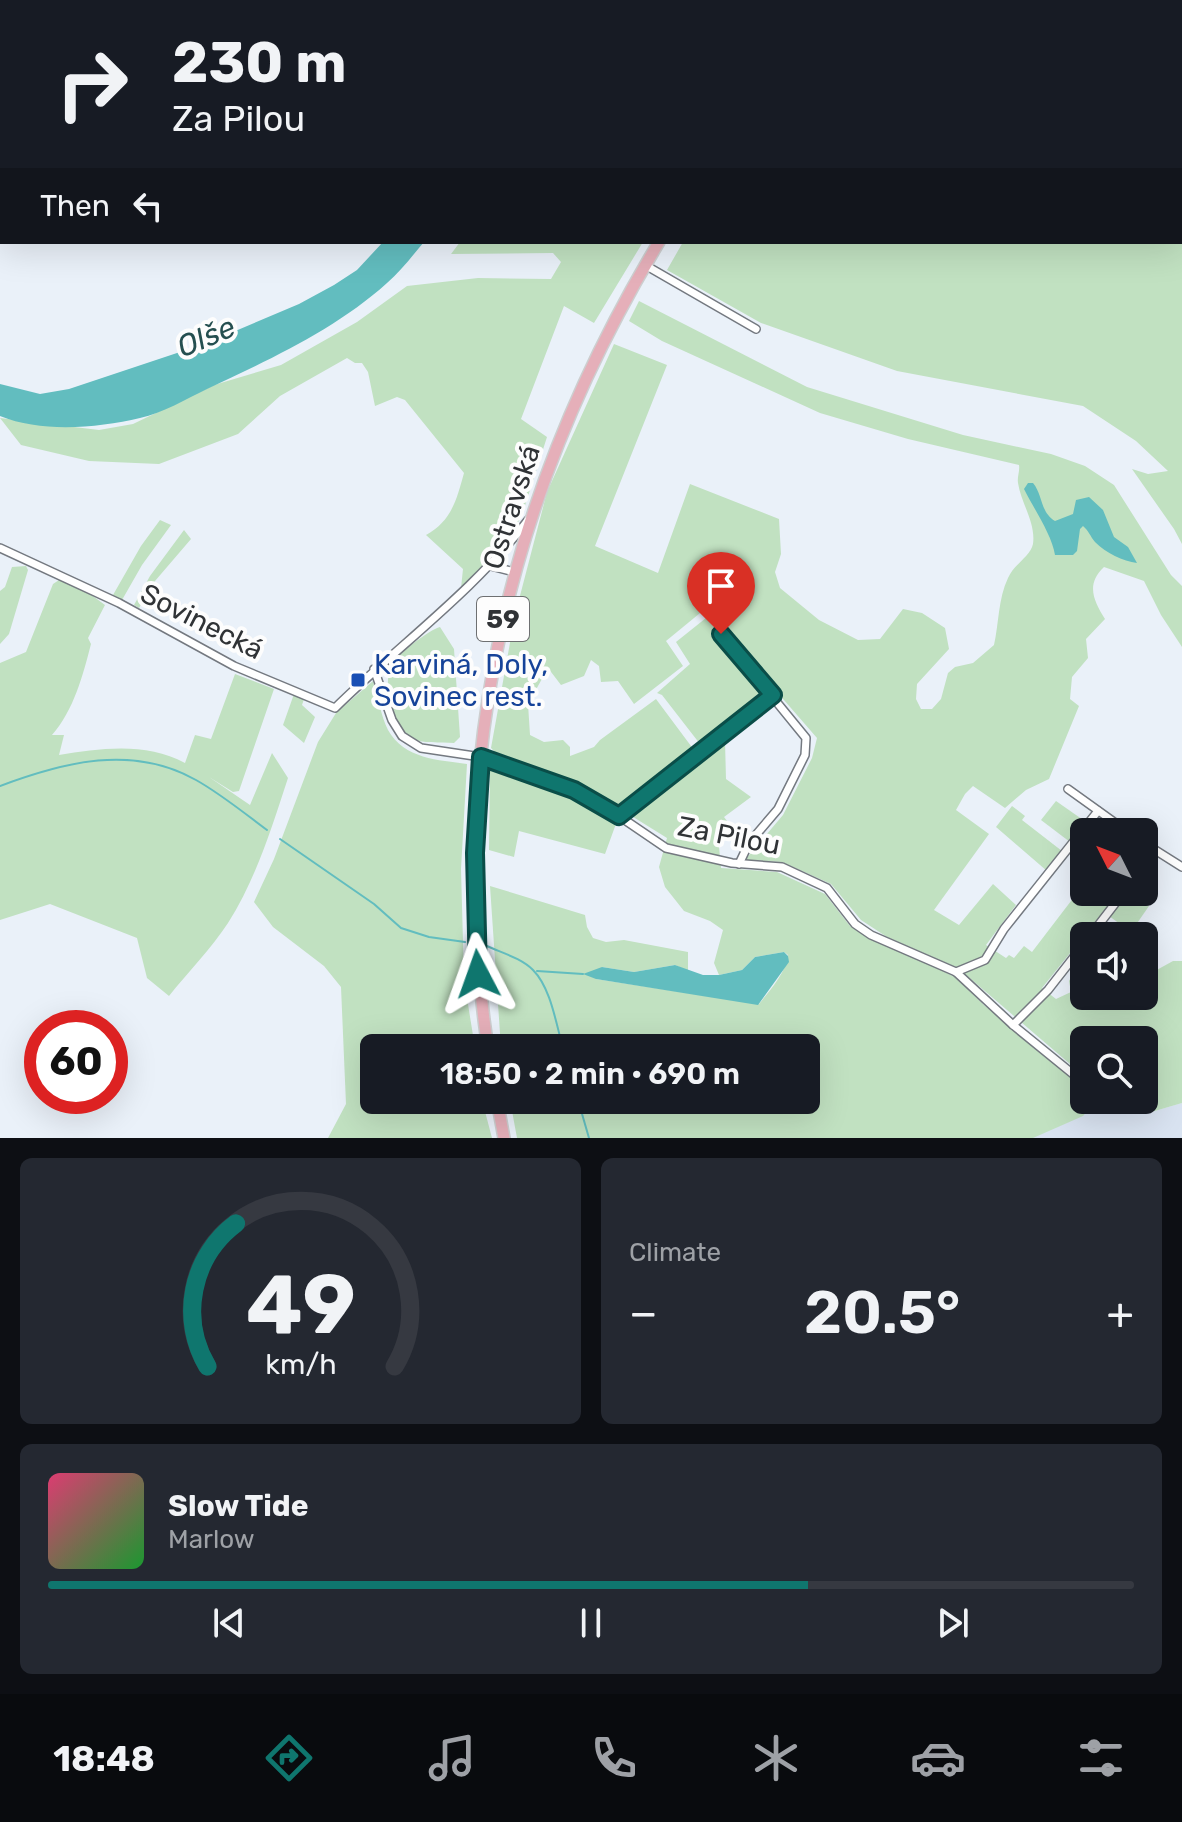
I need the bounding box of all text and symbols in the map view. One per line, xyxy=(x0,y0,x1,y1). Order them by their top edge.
text: 230 m xyxy=(172,30,347,96)
icon: right xyxy=(40,32,144,136)
text: Za Pilou xyxy=(172,97,305,140)
icon: left xyxy=(126,184,170,228)
text: Then xyxy=(40,188,110,224)
water label: Olše xyxy=(172,309,241,365)
street label: Ostravská xyxy=(476,441,547,573)
pin xyxy=(687,552,755,634)
icon: arrive xyxy=(699,564,743,608)
street label: Sovinecká xyxy=(135,577,269,666)
road number: 59 xyxy=(477,597,529,641)
place label: Karviná, Doly, Sovinec rest. xyxy=(374,648,548,713)
marker: Karviná, Doly, Sovinec rest. xyxy=(349,671,367,689)
street label: Za Pilou xyxy=(675,809,783,862)
north arrow xyxy=(1070,818,1158,906)
map controls xyxy=(1070,818,1158,1114)
button: sound xyxy=(1070,922,1158,1010)
position arrow xyxy=(436,932,520,1016)
speed limit sign: 60 xyxy=(24,1010,128,1114)
button: search xyxy=(1070,1026,1158,1114)
text: 18:50 · 2 min · 690 m xyxy=(440,1056,740,1092)
text: Climate xyxy=(629,1237,721,1268)
text: 49 xyxy=(246,1255,355,1354)
text: 20.5° xyxy=(804,1277,960,1348)
text: − xyxy=(629,1287,658,1339)
text: + xyxy=(1107,1287,1134,1339)
text: km/h xyxy=(265,1347,336,1381)
text: Slow Tide xyxy=(168,1488,308,1524)
text: Marlow xyxy=(168,1524,255,1555)
icon: previous xyxy=(207,1601,251,1645)
icon: pause xyxy=(569,1601,613,1645)
icon: next xyxy=(931,1601,975,1645)
icon: directions xyxy=(261,1730,317,1786)
icon: music xyxy=(424,1730,480,1786)
icon: phone xyxy=(586,1730,642,1786)
icon: climate xyxy=(748,1730,804,1786)
icon: car xyxy=(910,1730,966,1786)
icon: filters xyxy=(1073,1730,1129,1786)
text: 18:48 xyxy=(53,1737,155,1780)

